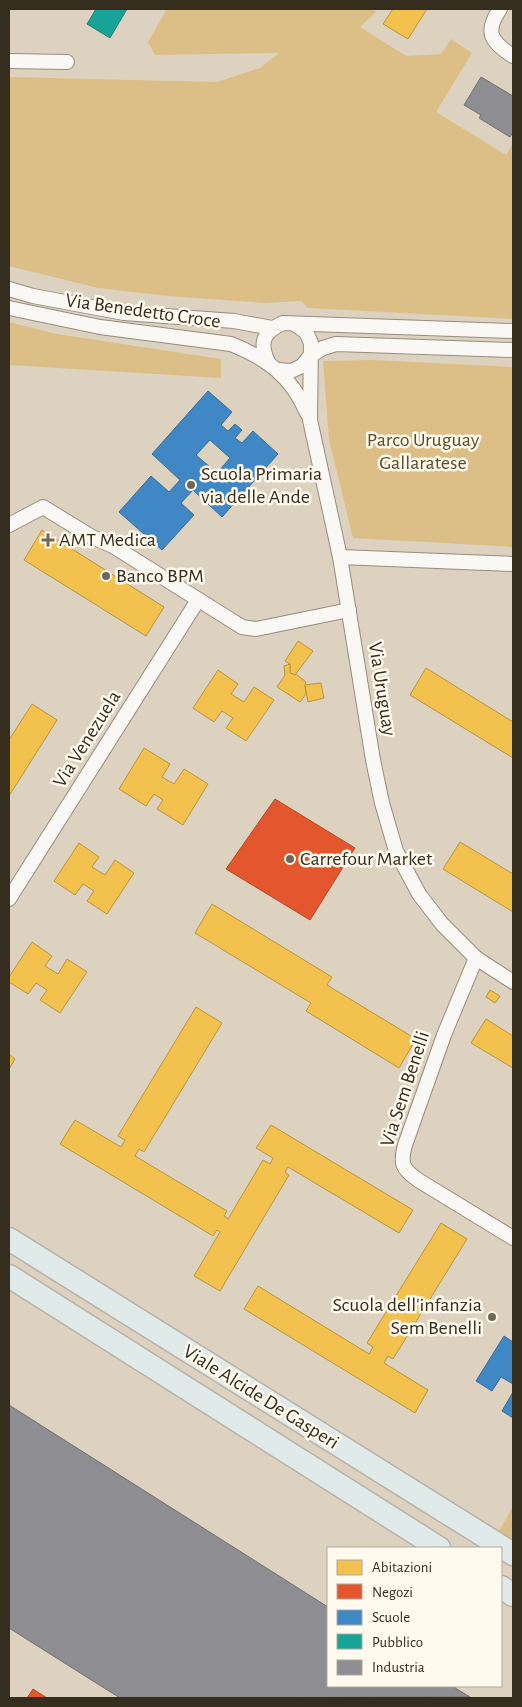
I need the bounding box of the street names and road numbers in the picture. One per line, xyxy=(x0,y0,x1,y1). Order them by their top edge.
street label: Via Benedetto Croce xyxy=(64,290,222,332)
street label: Via Uruguay xyxy=(365,641,399,738)
street label: Via Venezuela xyxy=(49,687,125,791)
street label: Via Sem Benelli xyxy=(377,1029,433,1149)
street label: Viale Alcide De Gasperi xyxy=(180,1341,342,1453)

